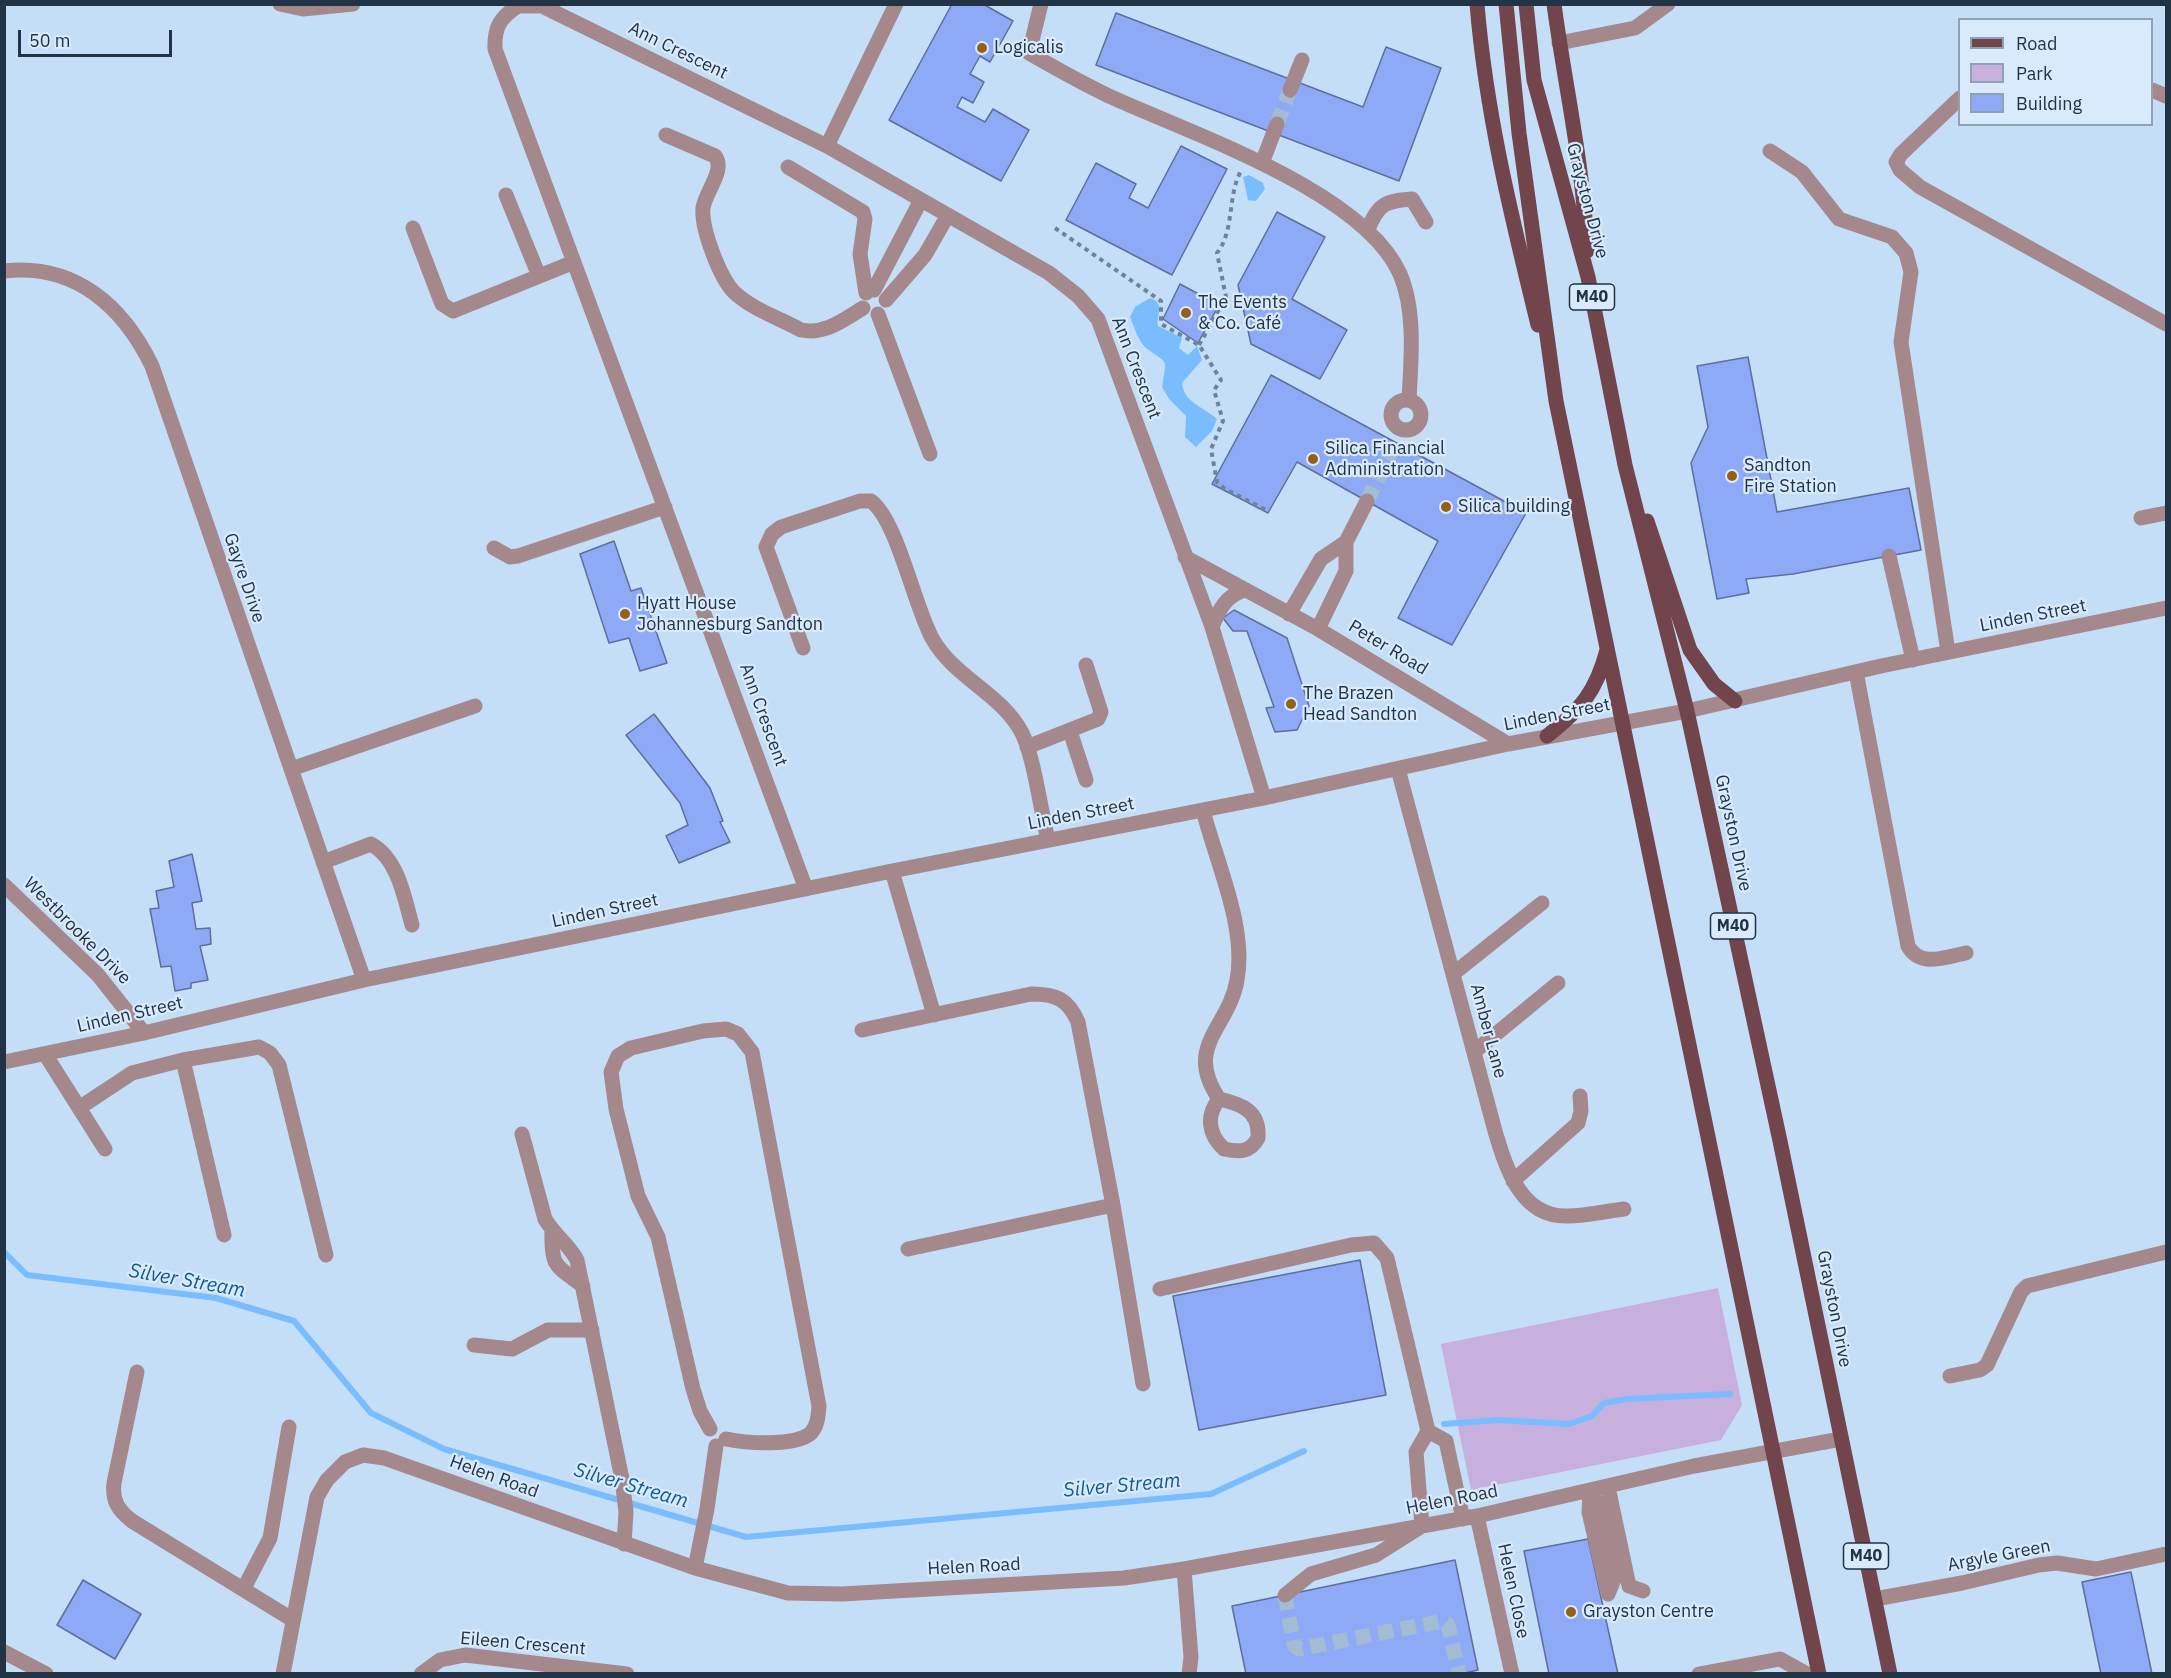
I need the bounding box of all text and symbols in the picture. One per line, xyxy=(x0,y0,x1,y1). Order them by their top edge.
scale bar xyxy=(21,18,176,56)
street label: Ann Crescent xyxy=(625,18,731,84)
legend xyxy=(1958,18,2153,126)
text: 50 m xyxy=(29,29,71,52)
text: Road xyxy=(2016,32,2057,55)
place label: Logicalis xyxy=(994,37,1064,59)
marker: Logicalis xyxy=(975,41,989,55)
text: Park xyxy=(2016,62,2052,85)
text: Building xyxy=(2016,92,2082,115)
street label: Grayston Drive xyxy=(1561,141,1613,261)
road number: M40 xyxy=(1570,284,1614,310)
place label: The Events & Co. Café xyxy=(1198,292,1287,334)
marker: The Events & Co. Café xyxy=(1179,306,1193,320)
street label: Ann Crescent xyxy=(1107,314,1165,422)
place label: Silica Financial Administration xyxy=(1325,438,1445,480)
marker: Silica Financial Administration xyxy=(1306,452,1320,466)
place label: Sandton Fire Station xyxy=(1744,455,1837,498)
marker: Sandton Fire Station xyxy=(1725,469,1739,483)
place label: Silica building xyxy=(1458,496,1570,518)
marker: Silica building xyxy=(1439,500,1453,514)
street label: Gayre Drive xyxy=(219,530,269,626)
place label: Hyatt House Johannesburg Sandton xyxy=(637,593,823,636)
street label: Linden Street xyxy=(1978,595,2088,637)
marker: Hyatt House Johannesburg Sandton xyxy=(618,607,632,621)
street label: Peter Road xyxy=(1344,616,1432,680)
street label: Ann Crescent xyxy=(734,661,792,769)
place label: The Brazen Head Sandton xyxy=(1303,683,1417,726)
street label: Linden Street xyxy=(1502,694,1612,736)
marker: The Brazen Head Sandton xyxy=(1284,697,1298,711)
street label: Grayston Drive xyxy=(1710,773,1756,893)
street label: Linden Street xyxy=(1026,793,1136,835)
street label: Westbrooke Drive xyxy=(19,873,135,989)
street label: Linden Street xyxy=(550,889,660,933)
road number: M40 xyxy=(1710,913,1756,939)
street label: Amber Lane xyxy=(1465,981,1511,1081)
street label: Linden Street xyxy=(75,992,185,1038)
street label: Grayston Drive xyxy=(1812,1249,1856,1369)
water label: Silver Stream xyxy=(127,1259,247,1303)
street label: Helen Road xyxy=(446,1451,542,1503)
water label: Silver Stream xyxy=(571,1458,691,1514)
water label: Silver Stream xyxy=(1062,1469,1182,1503)
street label: Helen Road xyxy=(1404,1481,1500,1519)
street label: Argyle Green xyxy=(1946,1535,2052,1577)
street label: Helen Close xyxy=(1492,1541,1534,1641)
road number: M40 xyxy=(1844,1543,1888,1569)
street label: Helen Road xyxy=(927,1554,1021,1580)
place label: Grayston Centre xyxy=(1583,1601,1714,1623)
marker: Grayston Centre xyxy=(1564,1605,1578,1619)
street label: Eileen Crescent xyxy=(459,1628,587,1660)

